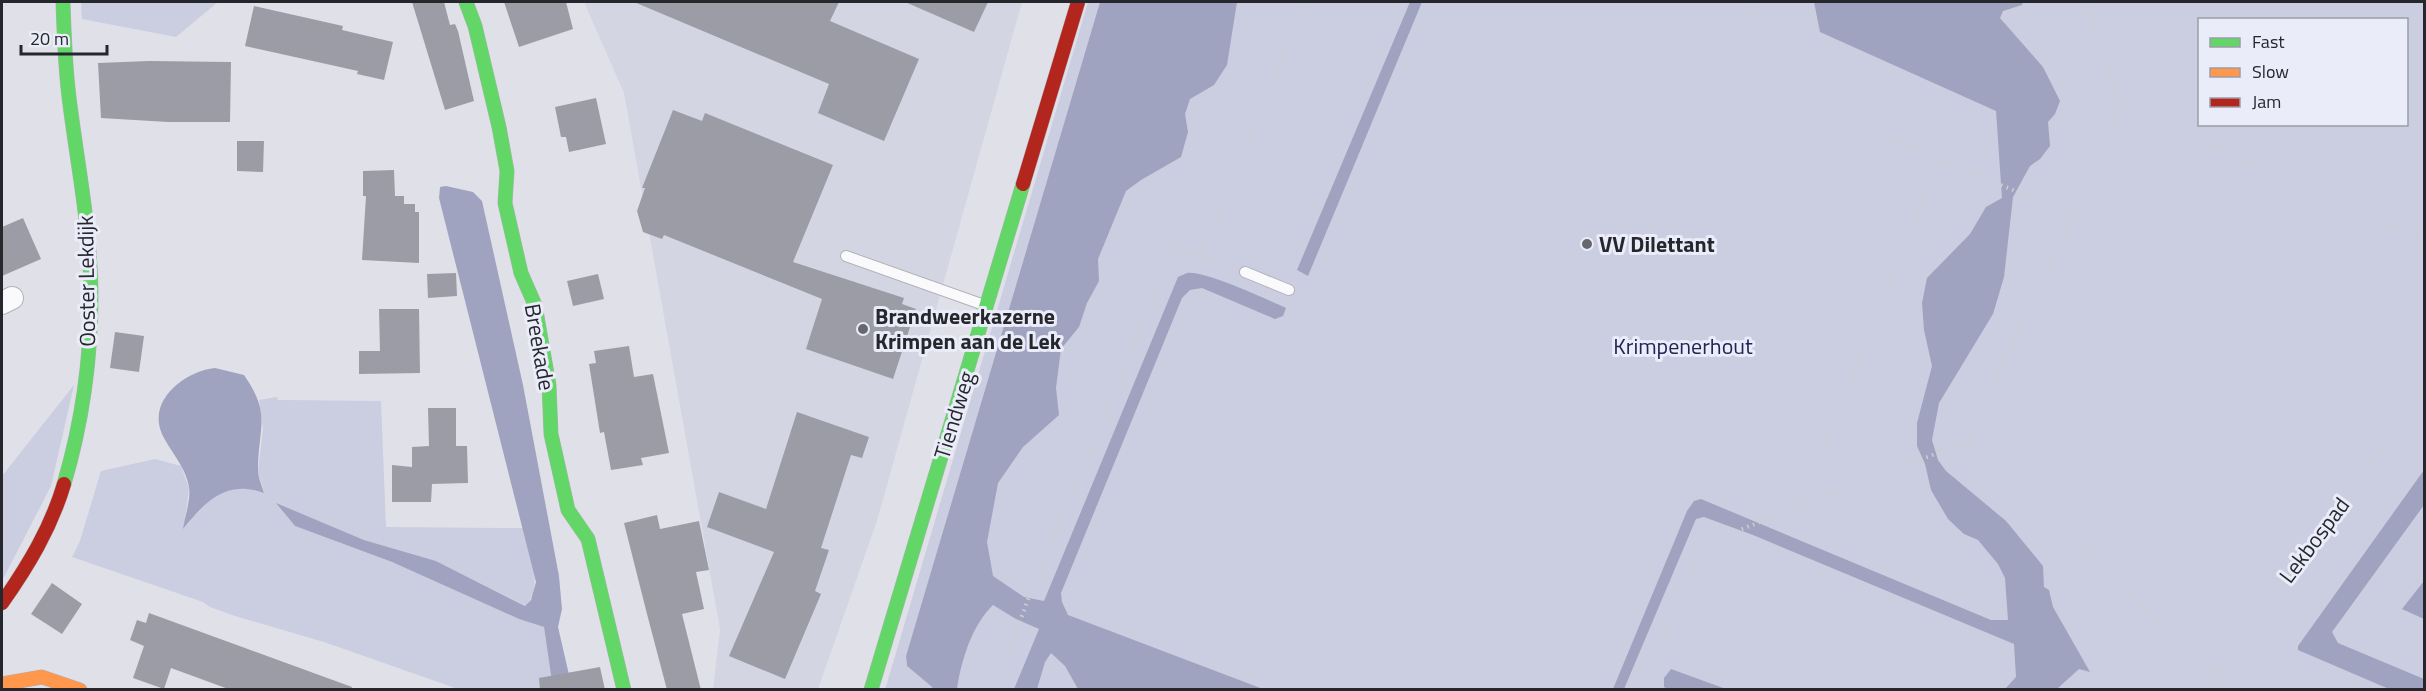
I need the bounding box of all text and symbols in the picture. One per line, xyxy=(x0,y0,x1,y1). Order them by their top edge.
scale bar xyxy=(21,18,106,56)
legend xyxy=(2198,18,2408,126)
text: 20 m xyxy=(30,25,69,52)
text: Fast xyxy=(2252,28,2285,55)
text: Slow xyxy=(2252,58,2289,85)
text: Jam xyxy=(2252,88,2281,115)
street label: Ooster Lekdijk xyxy=(68,215,104,347)
place label: VV Dilettant xyxy=(1599,227,1715,261)
marker: VV Dilettant xyxy=(1580,237,1594,251)
place label: Brandweerkazerne Krimpen aan de Lek xyxy=(875,299,1062,358)
street label: Breekade xyxy=(516,301,564,393)
marker: Brandweerkazerne Krimpen aan de Lek xyxy=(856,322,870,336)
park label: Krimpenerhout xyxy=(1613,329,1753,363)
street label: Tiendweg xyxy=(925,367,983,463)
street label: Lekbospad xyxy=(2270,490,2358,590)

